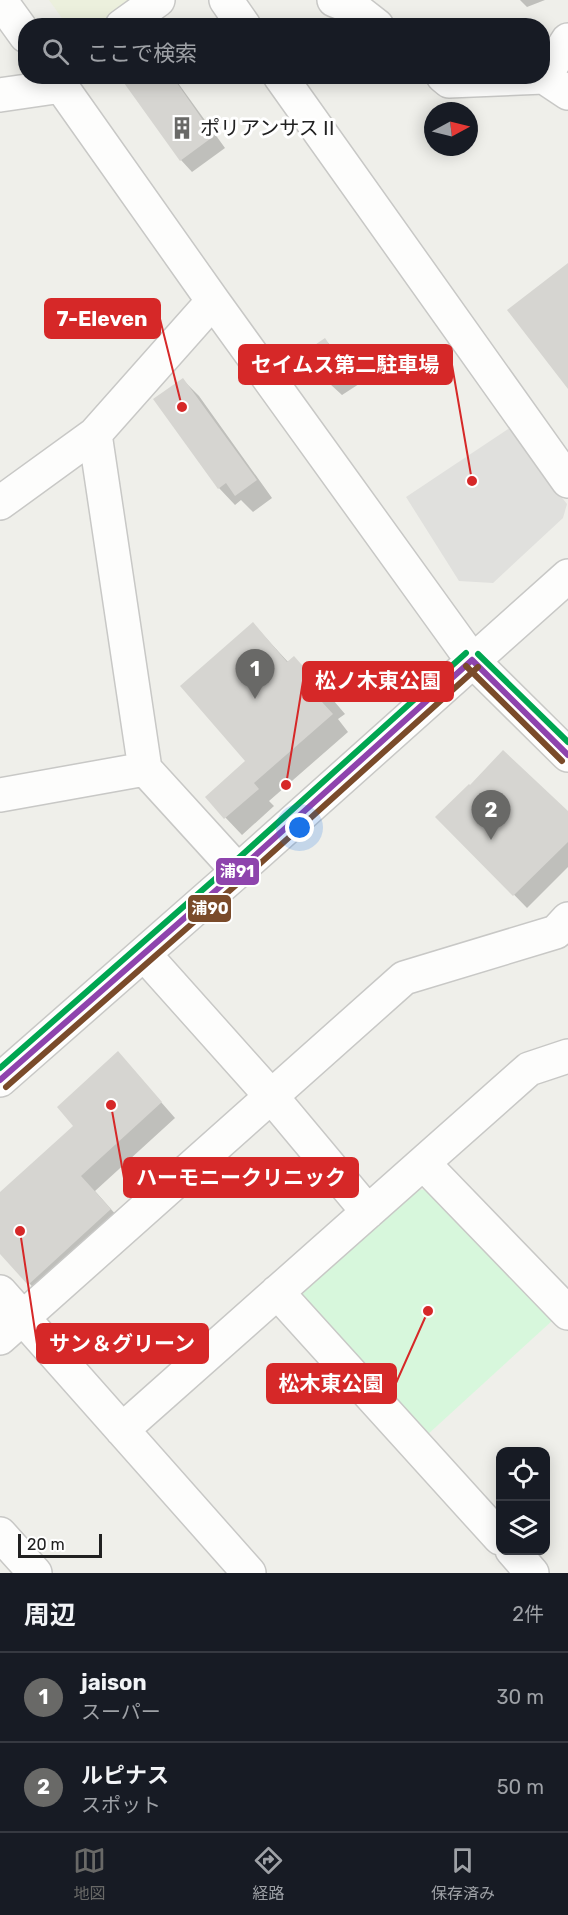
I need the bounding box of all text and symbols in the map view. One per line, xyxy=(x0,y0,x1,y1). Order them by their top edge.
search box xyxy=(18,18,550,84)
icon: search xyxy=(39,35,72,68)
text: ここで検索 xyxy=(87,40,197,67)
north arrow xyxy=(424,102,478,156)
building icon: ポリアンサスⅡ xyxy=(169,115,195,141)
place label: ポリアンサスⅡ xyxy=(200,116,339,140)
callout: 7-Eleven xyxy=(45,299,160,338)
text: 7-Eleven xyxy=(57,306,147,331)
callout: セイムス第二駐車場 xyxy=(239,345,452,384)
text: セイムス第二駐車場 xyxy=(251,352,439,377)
pin: 1 xyxy=(236,650,274,699)
callout: 松ノ木東公園 xyxy=(303,662,453,701)
text: 松ノ木東公園 xyxy=(315,668,441,693)
pin: 2 xyxy=(472,790,510,840)
your location xyxy=(285,813,314,842)
line badge: 浦91 xyxy=(215,857,260,886)
text: 浦91 xyxy=(220,862,254,881)
line badge: 浦90 xyxy=(187,894,232,923)
text: 浦90 xyxy=(191,899,229,918)
callout: ハーモニークリニック xyxy=(124,1158,358,1197)
text: ハーモニークリニック xyxy=(136,1165,346,1190)
callout: サン＆グリーン xyxy=(37,1324,208,1363)
text: サン＆グリーン xyxy=(49,1331,195,1356)
callout: 松木東公園 xyxy=(267,1364,396,1403)
text: 松木東公園 xyxy=(279,1371,384,1396)
map controls xyxy=(496,1447,550,1555)
button: locate xyxy=(496,1447,550,1501)
button: layers xyxy=(496,1501,550,1555)
scale bar xyxy=(18,1531,102,1558)
text: 20 m xyxy=(27,1535,65,1554)
text: 周辺 xyxy=(24,1600,76,1631)
text: 2件 xyxy=(512,1602,544,1626)
text: jaison xyxy=(81,1669,147,1696)
text: 1 xyxy=(39,1685,48,1709)
text: 30 m xyxy=(497,1685,544,1709)
text: スーパー xyxy=(81,1700,161,1724)
text: ルピナス xyxy=(81,1762,169,1789)
text: 2 xyxy=(37,1775,50,1799)
text: 50 m xyxy=(497,1775,544,1799)
text: スポット xyxy=(81,1793,161,1817)
tab: 地図 xyxy=(73,1844,106,1904)
tab: 経路 xyxy=(252,1844,285,1904)
tab: 保存済み xyxy=(431,1844,495,1904)

